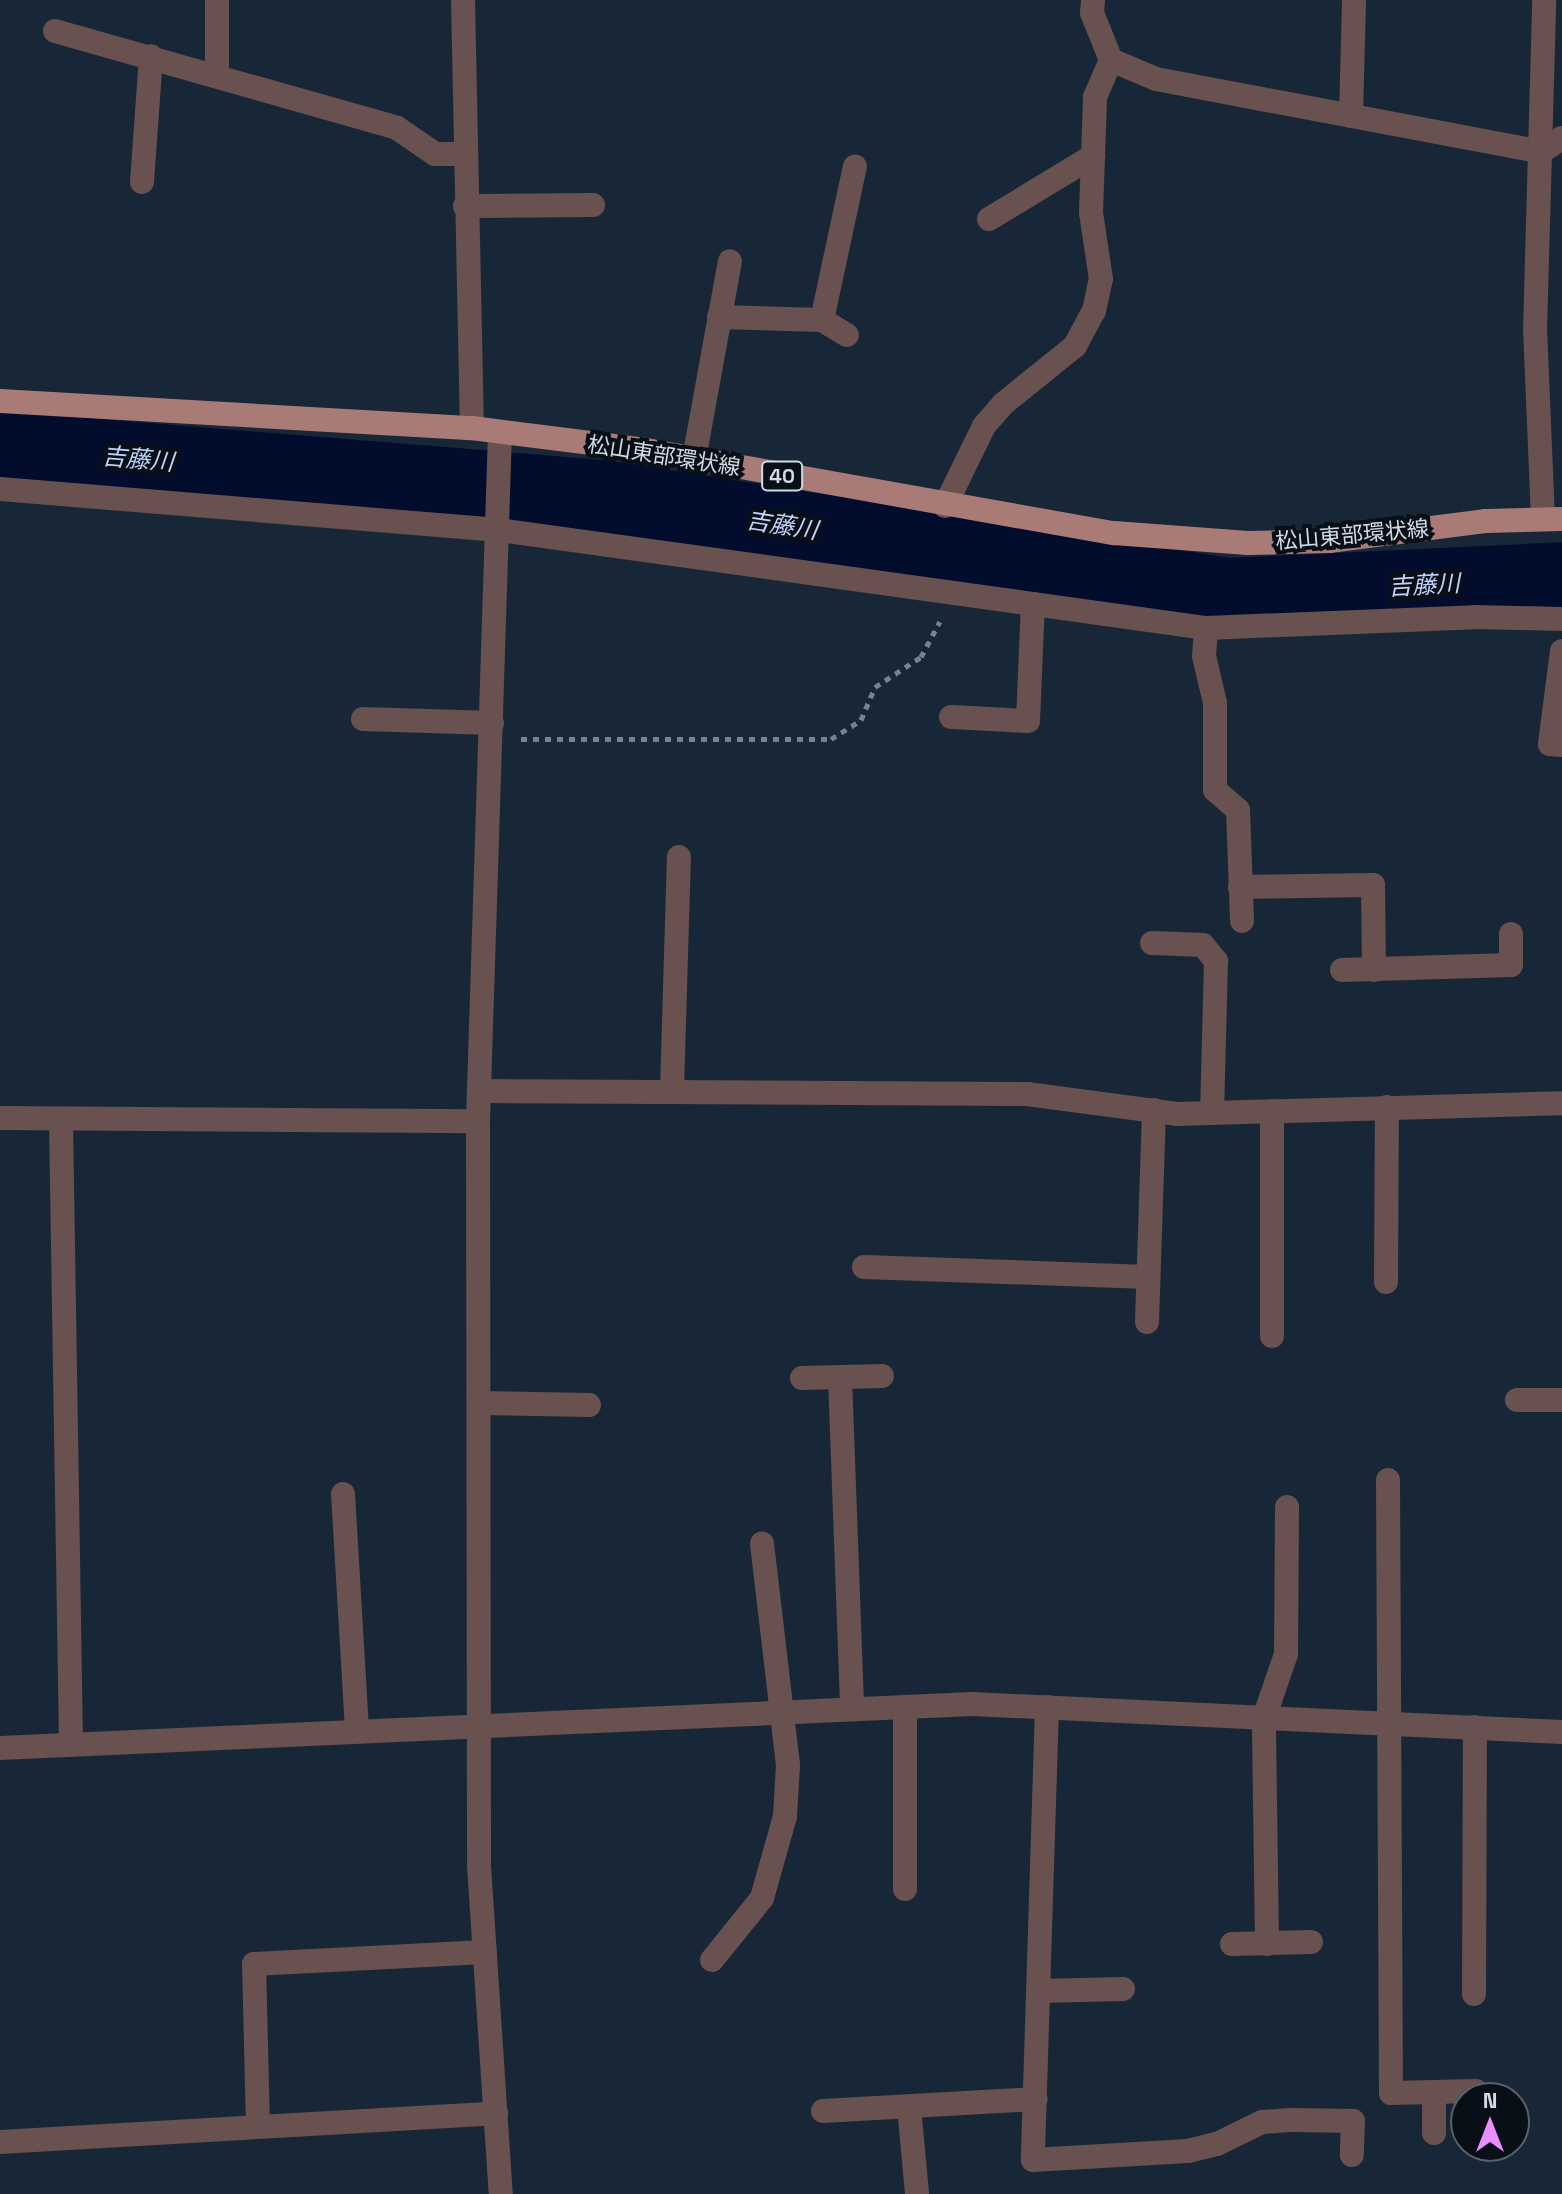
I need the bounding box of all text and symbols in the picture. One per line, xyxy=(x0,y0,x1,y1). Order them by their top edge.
street label: 松山東部環状線 xyxy=(586,431,742,481)
water label: 吉藤川 xyxy=(101,442,175,476)
road number: 40 xyxy=(760,460,804,492)
water label: 吉藤川 xyxy=(744,505,820,545)
street label: 松山東部環状線 xyxy=(1274,515,1430,555)
water label: 吉藤川 xyxy=(1387,569,1461,601)
north arrow xyxy=(1450,2082,1530,2162)
text: N xyxy=(1483,2086,1497,2114)

